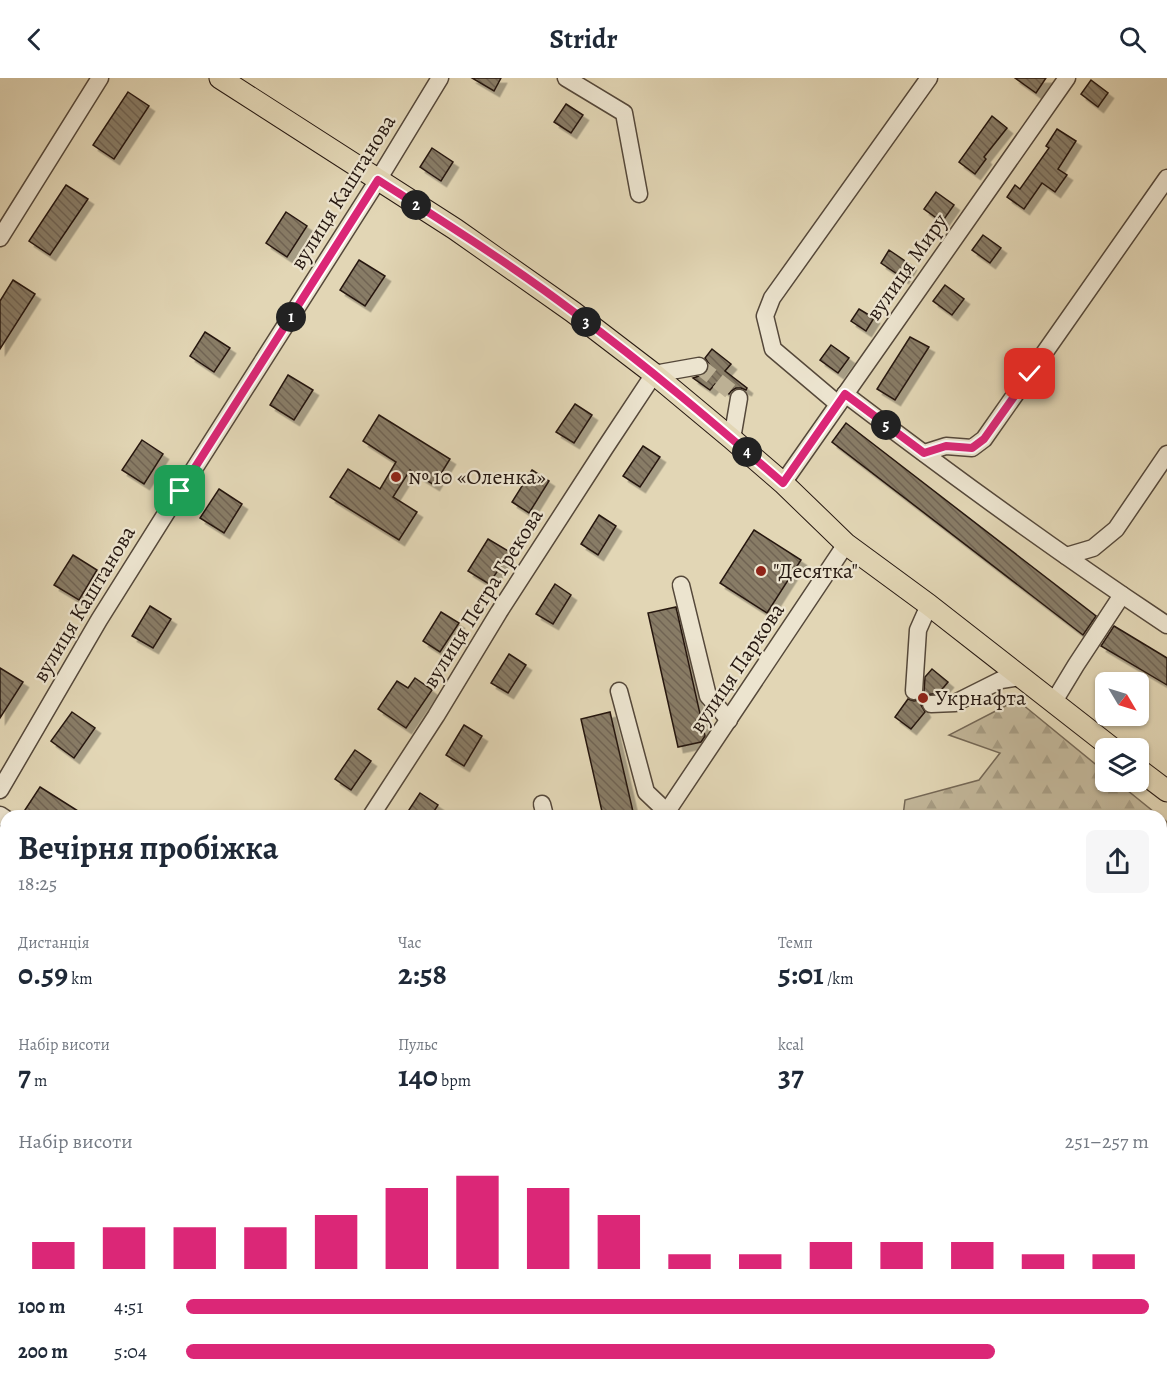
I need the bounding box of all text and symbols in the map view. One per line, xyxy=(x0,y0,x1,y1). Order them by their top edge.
text: Stridr xyxy=(549,21,618,57)
icon: back xyxy=(18,23,51,56)
icon: search xyxy=(1116,23,1149,56)
street label: вулиця Каштанова xyxy=(283,108,403,275)
pin: 2 xyxy=(401,190,431,220)
text: 2 xyxy=(412,194,420,216)
street label: вулиця Миру xyxy=(859,207,955,326)
pin: 1 xyxy=(276,302,306,332)
text: 1 xyxy=(288,306,294,328)
pin: 3 xyxy=(571,307,601,337)
text: 3 xyxy=(583,311,589,333)
pin xyxy=(1004,348,1055,399)
icon: check xyxy=(1013,357,1046,390)
pin: 5 xyxy=(871,410,901,440)
text: 5 xyxy=(883,414,889,436)
pin: 4 xyxy=(732,437,762,467)
text: 4 xyxy=(743,441,751,463)
place label: № 10 «Оленка» xyxy=(408,462,546,492)
pin xyxy=(154,465,205,516)
marker: № 10 «Оленка» xyxy=(389,470,403,484)
icon: arrive xyxy=(163,474,196,507)
street label: вулиця Петра Грекова xyxy=(415,502,551,694)
street label: вулиця Каштанова xyxy=(25,519,143,688)
place label: "Десятка" xyxy=(773,556,858,586)
marker: "Десятка" xyxy=(754,564,768,578)
street label: вулиця Паркова xyxy=(682,596,792,739)
north arrow xyxy=(1095,672,1149,726)
map controls xyxy=(1095,672,1149,792)
place label: Укрнафта xyxy=(935,683,1027,713)
marker: Укрнафта xyxy=(916,691,930,705)
button: layers xyxy=(1095,738,1149,792)
text: Вечірня пробіжка xyxy=(18,825,278,870)
button: share xyxy=(1086,830,1149,893)
text: 18:25 xyxy=(18,870,57,897)
text: Дистанція xyxy=(18,932,89,954)
text: Час xyxy=(398,932,422,954)
text: Темп xyxy=(778,932,813,954)
text: 0.59 xyxy=(18,954,68,994)
text: 2:58 xyxy=(398,954,447,994)
text: 5:01 xyxy=(778,954,824,994)
text: km xyxy=(68,968,92,990)
text: /km xyxy=(824,968,853,990)
text: Набір висоти xyxy=(18,1034,110,1056)
text: Пульс xyxy=(398,1034,438,1056)
text: kcal xyxy=(778,1034,804,1056)
text: 7 xyxy=(18,1056,31,1096)
text: 140 xyxy=(398,1056,438,1096)
text: 37 xyxy=(778,1056,804,1096)
text: m xyxy=(31,1070,47,1092)
text: bpm xyxy=(438,1070,471,1092)
text: Набір висоти xyxy=(18,1128,133,1155)
text: 251–257 m xyxy=(1065,1128,1149,1155)
text: 100 m xyxy=(18,1293,66,1320)
text: 4:51 xyxy=(114,1293,143,1320)
text: 200 m xyxy=(18,1338,68,1365)
text: 5:04 xyxy=(114,1338,147,1365)

